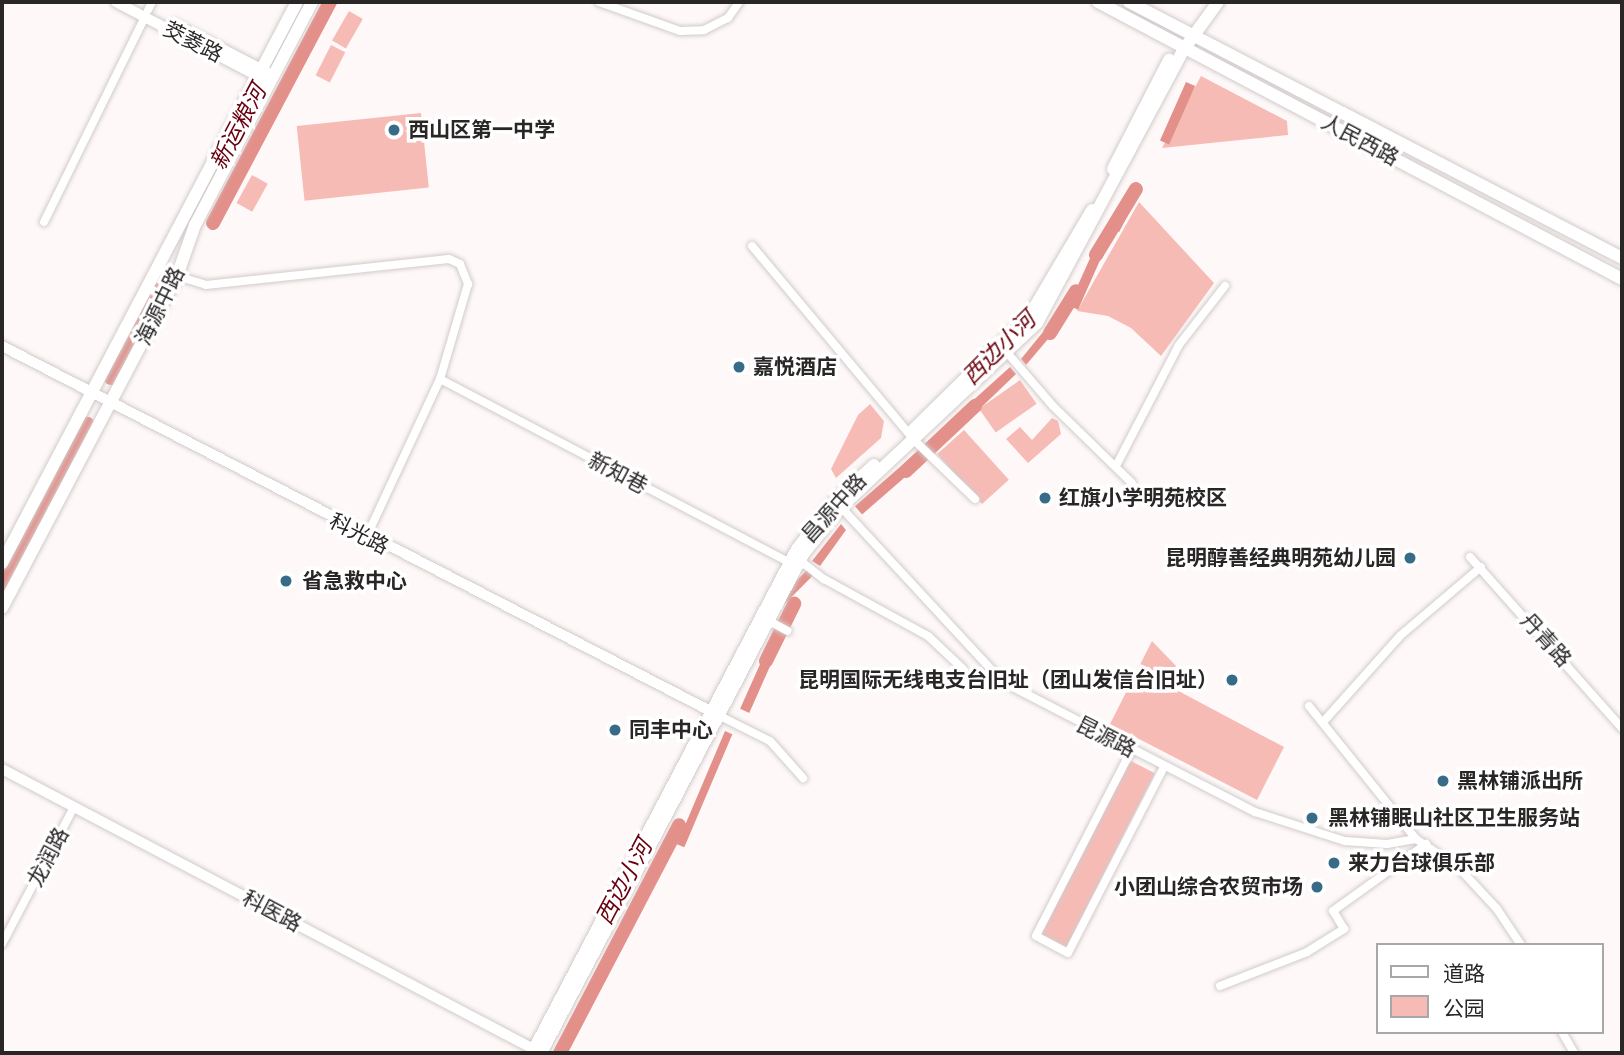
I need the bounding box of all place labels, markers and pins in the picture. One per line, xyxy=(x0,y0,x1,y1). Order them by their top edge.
place label: 西山区第一中学 xyxy=(408,117,555,143)
marker: 西山区第一中学 xyxy=(386,122,402,138)
place label: 嘉悦酒店 xyxy=(753,354,837,380)
marker: 嘉悦酒店 xyxy=(731,359,747,375)
place label: 红旗小学明苑校区 xyxy=(1059,485,1227,511)
marker: 红旗小学明苑校区 xyxy=(1037,490,1053,506)
place label: 昆明醇善经典明苑幼儿园 xyxy=(1165,545,1396,571)
marker: 昆明醇善经典明苑幼儿园 xyxy=(1402,550,1418,566)
place label: 省急救中心 xyxy=(302,568,407,594)
marker: 省急救中心 xyxy=(276,571,296,591)
place label: 昆明国际无线电支台旧址（团山发信台旧址） xyxy=(798,667,1218,693)
marker: 昆明国际无线电支台旧址（团山发信台旧址） xyxy=(1224,672,1240,688)
place label: 同丰中心 xyxy=(629,717,713,743)
marker: 同丰中心 xyxy=(607,722,623,738)
place label: 黑林铺派出所 xyxy=(1457,768,1583,794)
marker: 黑林铺派出所 xyxy=(1435,773,1451,789)
place label: 黑林铺眠山社区卫生服务站 xyxy=(1328,805,1580,831)
marker: 黑林铺眠山社区卫生服务站 xyxy=(1302,808,1322,828)
place label: 来力台球俱乐部 xyxy=(1348,850,1495,876)
marker: 来力台球俱乐部 xyxy=(1326,855,1342,871)
place label: 小团山综合农贸市场 xyxy=(1114,874,1303,900)
marker: 小团山综合农贸市场 xyxy=(1309,879,1325,895)

